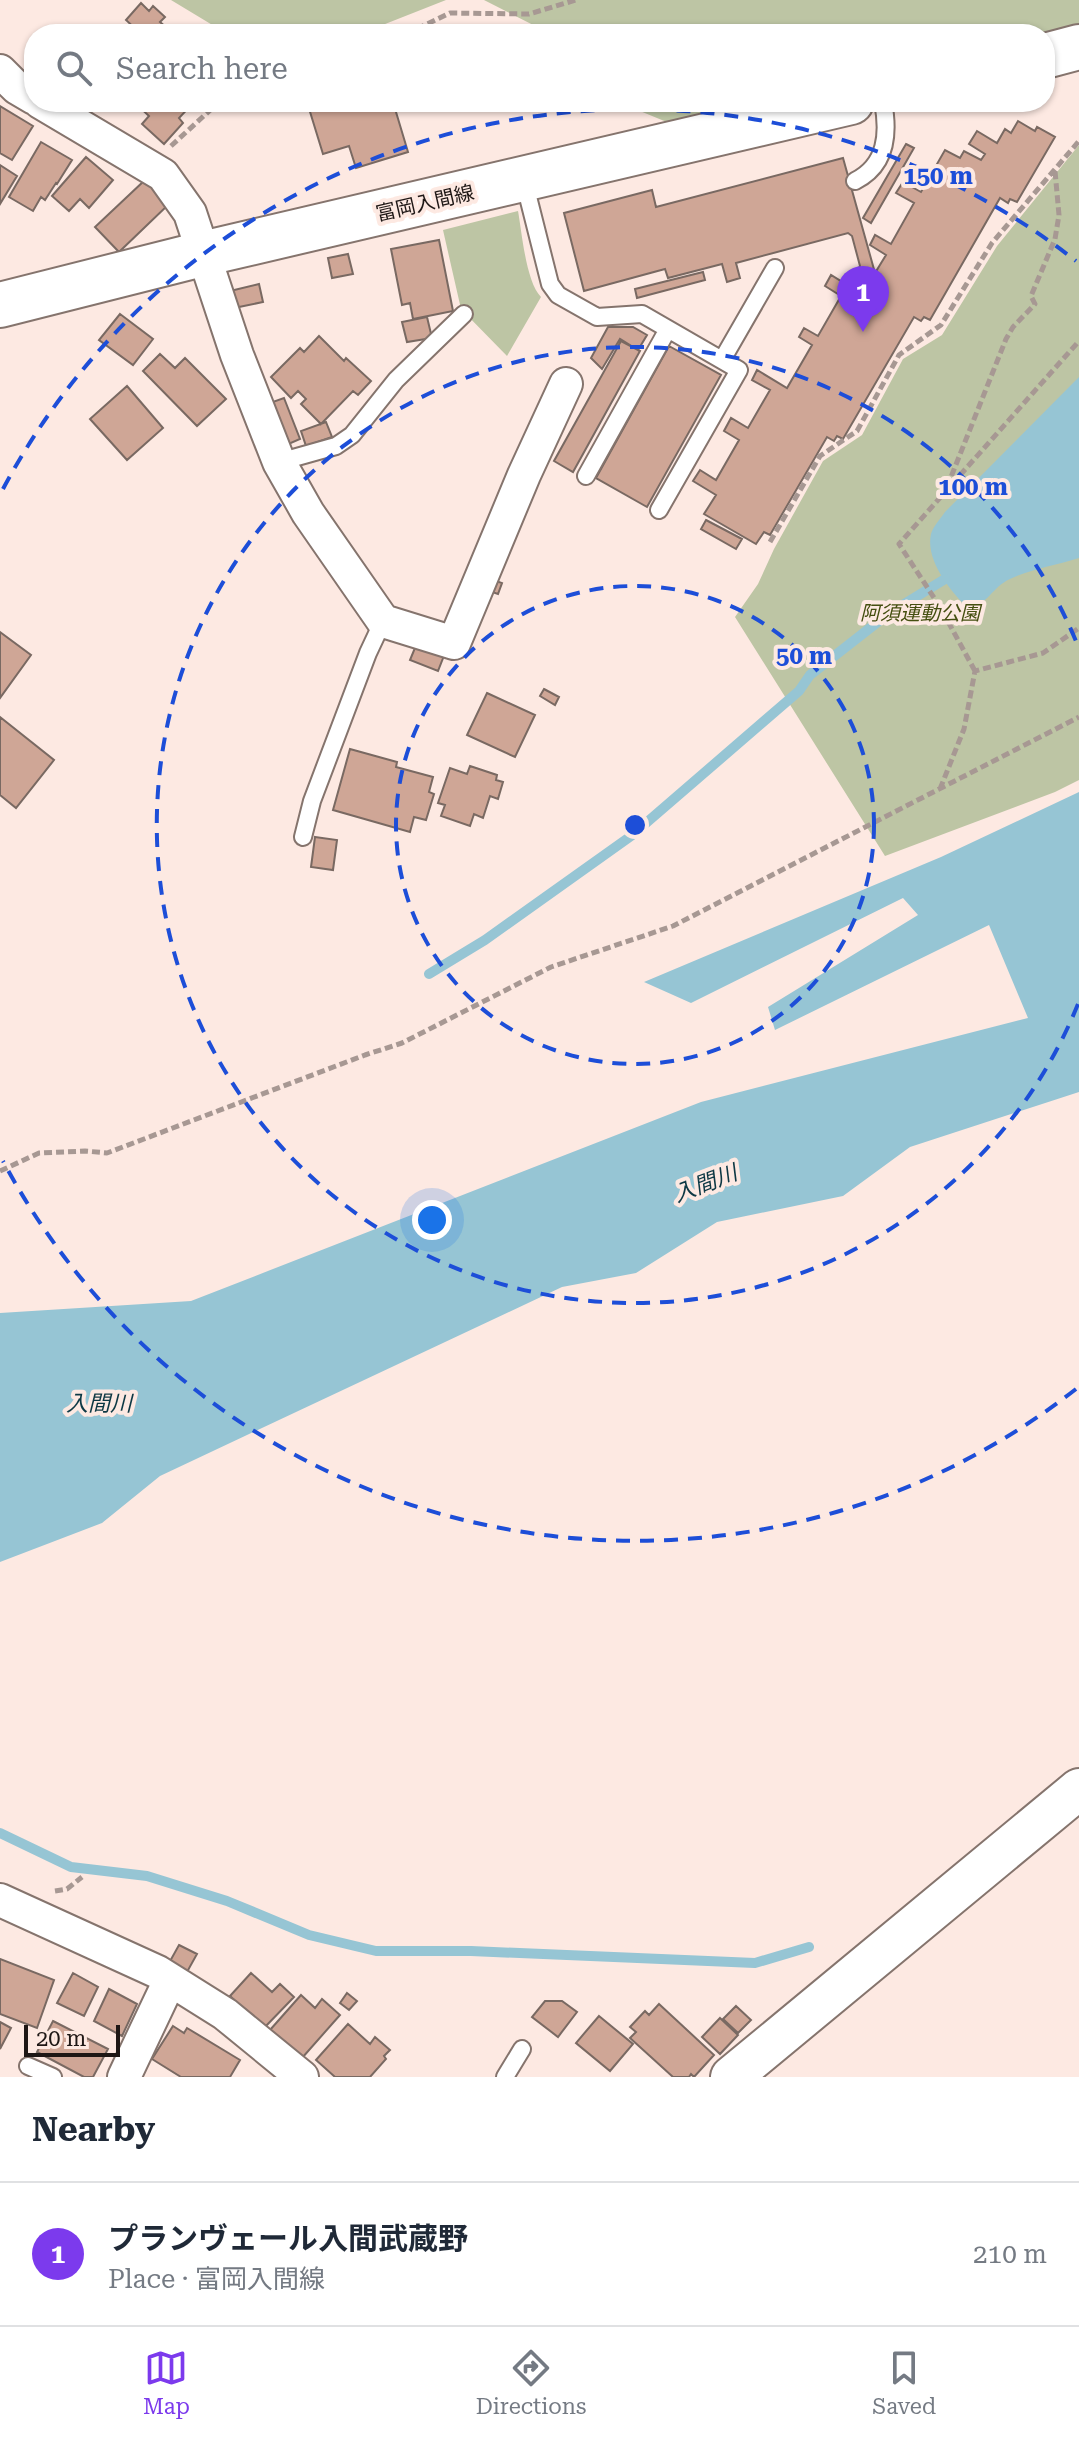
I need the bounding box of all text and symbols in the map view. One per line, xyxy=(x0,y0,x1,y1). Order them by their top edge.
search box xyxy=(24,24,1055,112)
icon: search xyxy=(52,46,96,90)
text: Search here xyxy=(116,51,288,86)
text: 150 m xyxy=(903,162,973,190)
street label: 富岡入間線 xyxy=(374,180,476,226)
pin: 1 xyxy=(837,266,889,332)
text: 100 m xyxy=(938,473,1008,501)
park label: 阿須運動公園 xyxy=(860,601,983,625)
text: 50 m xyxy=(776,642,832,670)
centre of rings xyxy=(621,811,649,839)
water label: 入間川 xyxy=(670,1159,742,1207)
your location xyxy=(412,1200,452,1240)
water label: 入間川 xyxy=(66,1391,134,1416)
scale bar xyxy=(24,2021,120,2057)
text: 20 m xyxy=(36,2026,86,2051)
text: Nearby xyxy=(32,2109,155,2149)
text: プランヴェール入間武蔵野 xyxy=(108,2221,468,2256)
text: 1 xyxy=(51,2239,65,2269)
text: 210 m xyxy=(973,2239,1047,2269)
text: Place · 富岡入間線 xyxy=(108,2264,325,2294)
tab: Map xyxy=(143,2346,190,2419)
tab: Directions xyxy=(476,2346,587,2419)
tab: Saved xyxy=(872,2346,936,2419)

